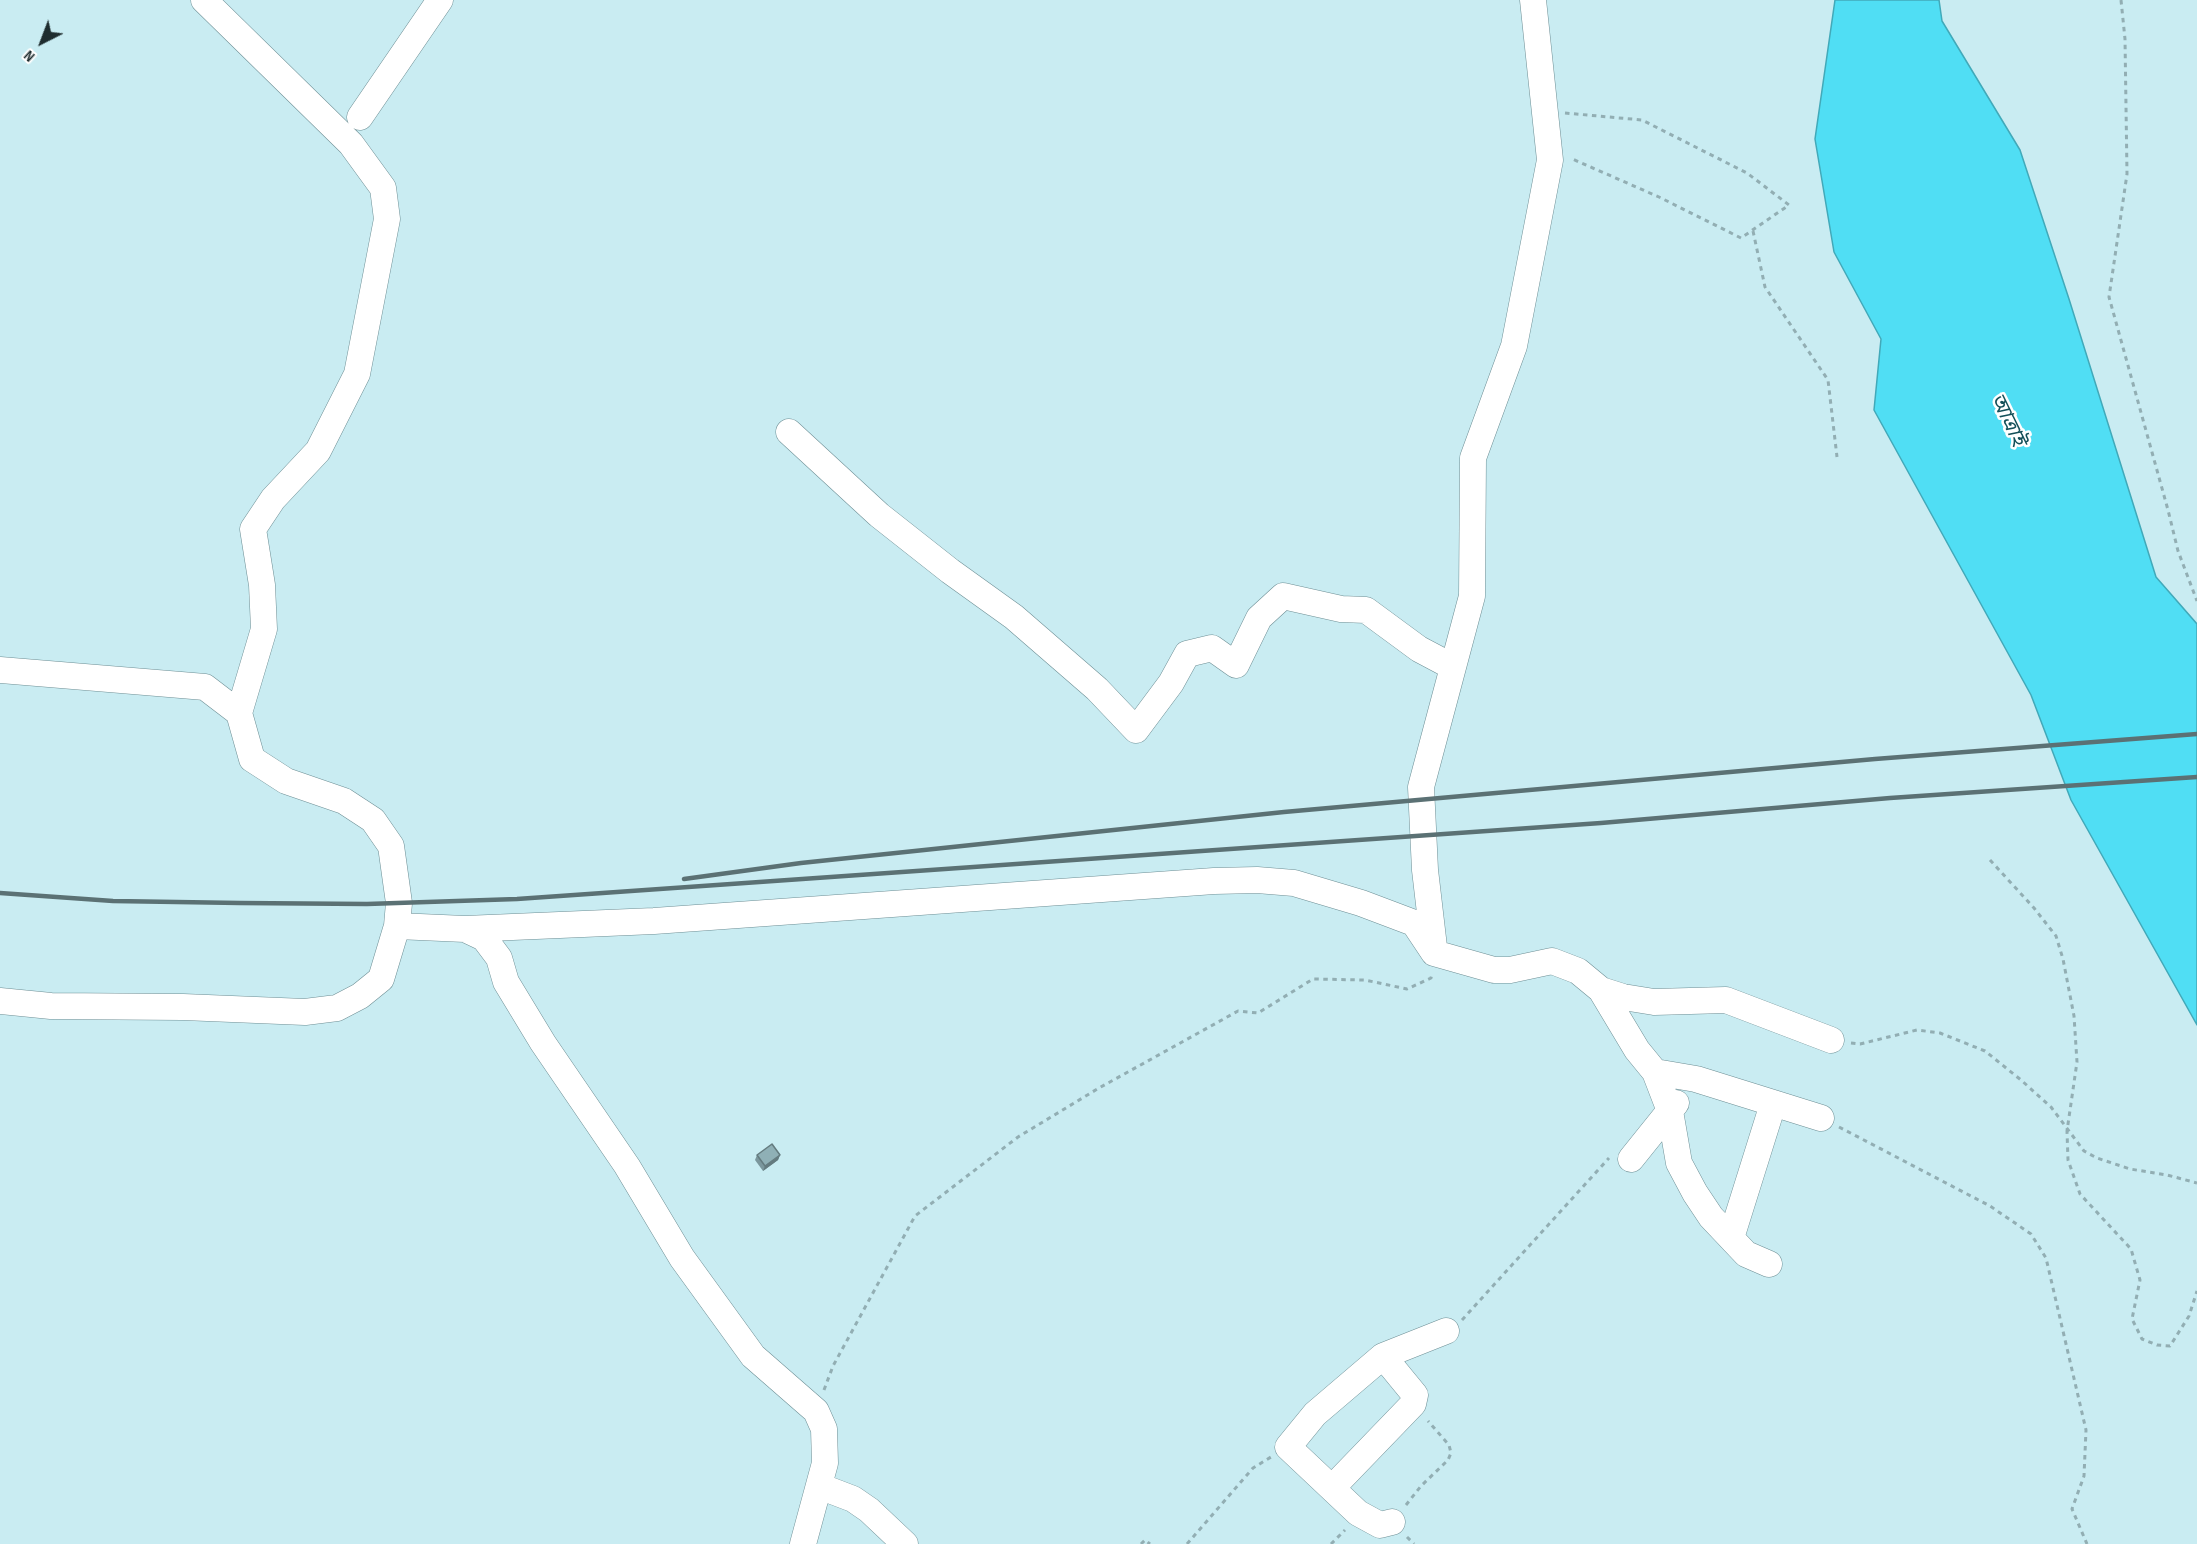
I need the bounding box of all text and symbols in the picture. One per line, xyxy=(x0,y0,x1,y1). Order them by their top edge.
north arrow xyxy=(12,12,72,72)
text: N xyxy=(20,46,39,66)
water label: আত্রাই xyxy=(1984,390,2030,450)

